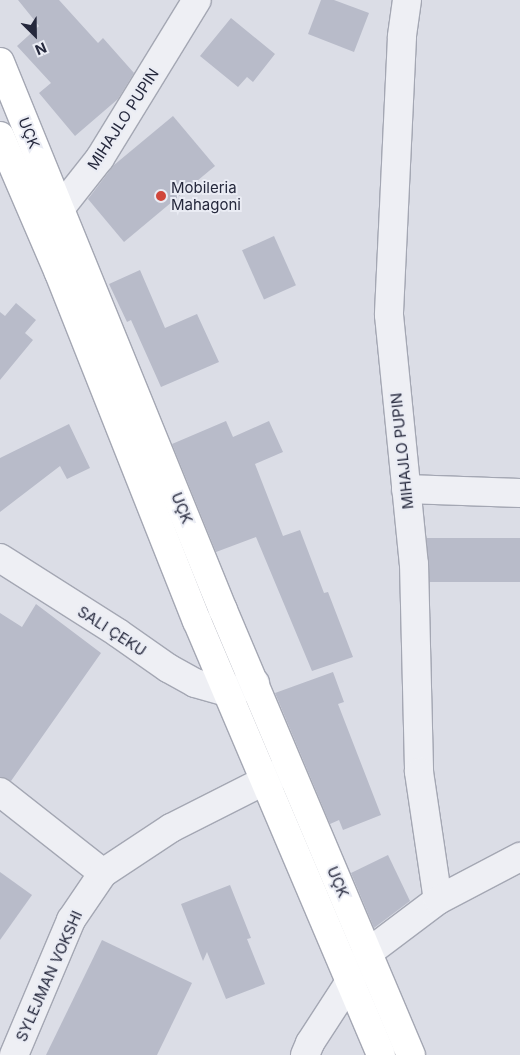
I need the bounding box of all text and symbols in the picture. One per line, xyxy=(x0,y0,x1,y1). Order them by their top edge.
north arrow xyxy=(10,10,60,60)
text: N xyxy=(33,39,49,59)
street label: MIHAJLO PUPIN xyxy=(84,65,162,173)
street label: UÇK xyxy=(15,115,43,151)
place label: Mobileria Mahagoni xyxy=(171,178,241,213)
marker: Mobileria Mahagoni xyxy=(155,190,167,202)
street label: MIHAJLO PUPIN xyxy=(387,392,417,510)
street label: UÇK xyxy=(168,490,196,526)
street label: SALI ÇEKU xyxy=(74,602,150,660)
street label: UÇK xyxy=(323,864,353,900)
street label: SYLEJMAN VOKSHI xyxy=(12,908,86,1044)

